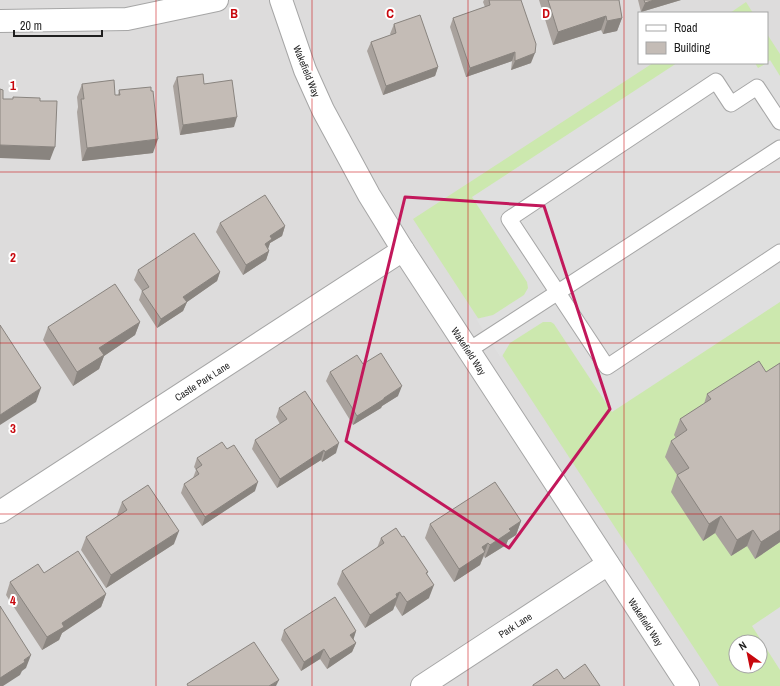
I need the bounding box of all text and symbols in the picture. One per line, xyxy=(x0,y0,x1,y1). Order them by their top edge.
text: B xyxy=(230,5,238,22)
text: C xyxy=(386,5,394,22)
text: D xyxy=(542,5,550,22)
scale bar xyxy=(14,12,102,38)
legend xyxy=(638,12,768,64)
text: 20 m xyxy=(20,18,42,34)
text: Road xyxy=(674,20,698,36)
text: Building xyxy=(674,40,711,56)
street label: Wakefield Way xyxy=(290,43,323,100)
text: 1 xyxy=(10,77,16,94)
text: 2 xyxy=(10,249,16,266)
street label: Wakefield Way xyxy=(448,325,489,378)
street label: Castle Park Lane xyxy=(172,359,233,404)
text: 3 xyxy=(10,420,16,437)
text: 4 xyxy=(10,592,16,609)
street label: Wakefield Way xyxy=(625,596,666,649)
street label: Park Lane xyxy=(496,610,535,641)
north arrow xyxy=(728,634,768,674)
text: N xyxy=(736,638,749,653)

